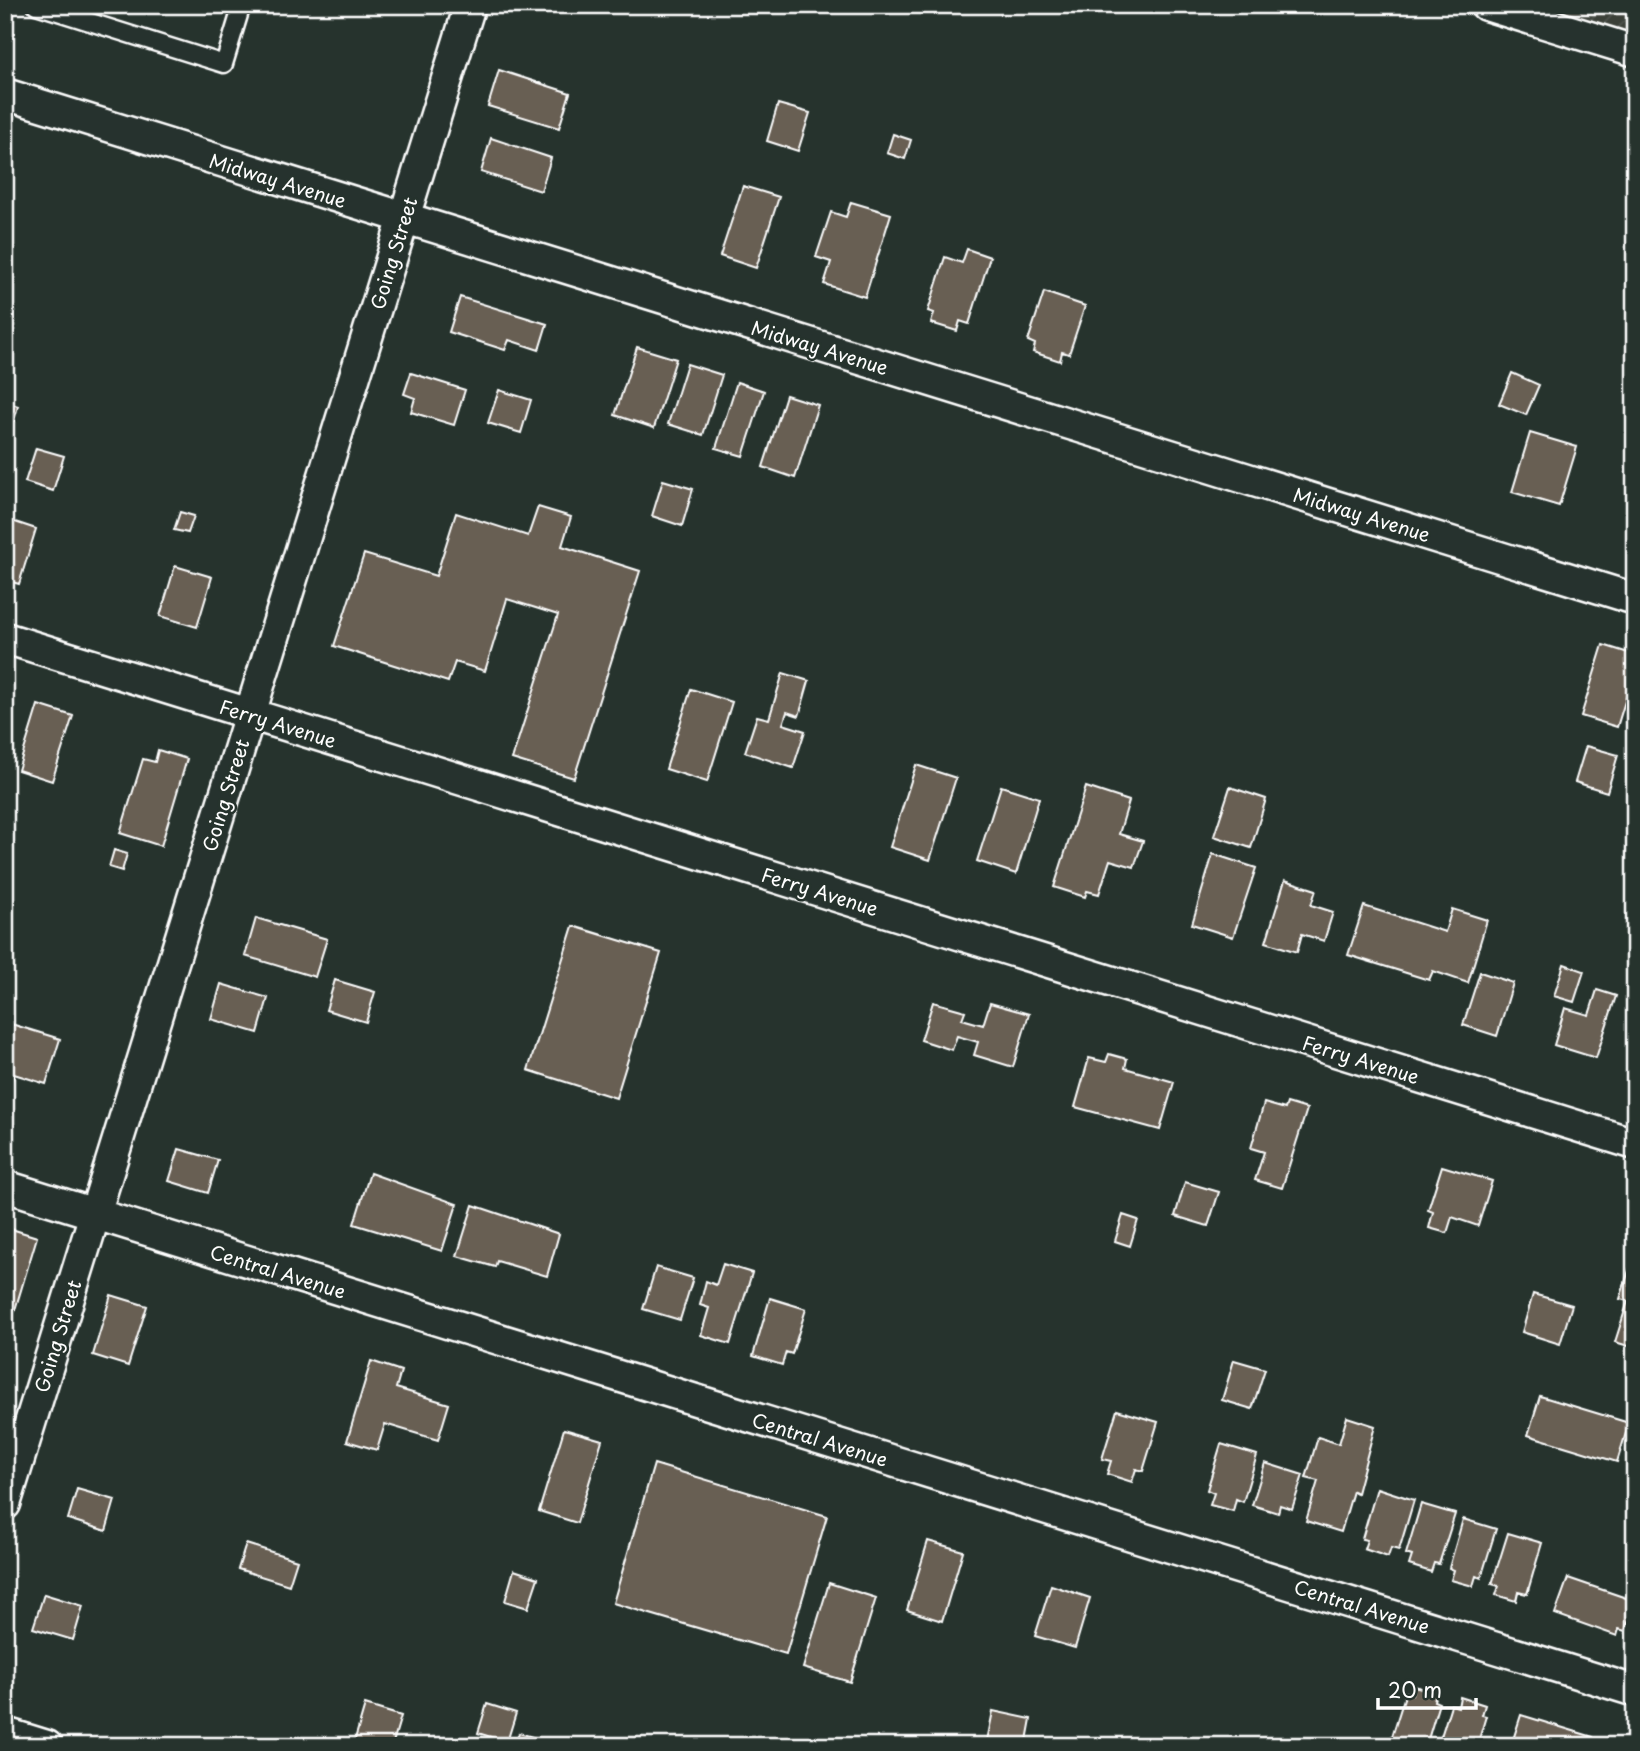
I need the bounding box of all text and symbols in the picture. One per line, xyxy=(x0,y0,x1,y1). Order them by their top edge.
street label: Midway Avenue xyxy=(206,146,350,214)
street label: Going Street xyxy=(363,193,423,313)
street label: Midway Avenue xyxy=(748,313,892,381)
street label: Midway Avenue xyxy=(1290,480,1434,548)
street label: Ferry Avenue xyxy=(216,692,340,754)
street label: Going Street xyxy=(195,735,255,855)
street label: Ferry Avenue xyxy=(758,860,882,922)
street label: Ferry Avenue xyxy=(1299,1028,1423,1090)
street label: Central Avenue xyxy=(207,1237,349,1305)
street label: Going Street xyxy=(27,1276,87,1396)
street label: Central Avenue xyxy=(749,1405,891,1473)
street label: Central Avenue xyxy=(1291,1572,1433,1640)
scale bar xyxy=(1378,1667,1476,1711)
text: 20 m xyxy=(1388,1673,1442,1705)

